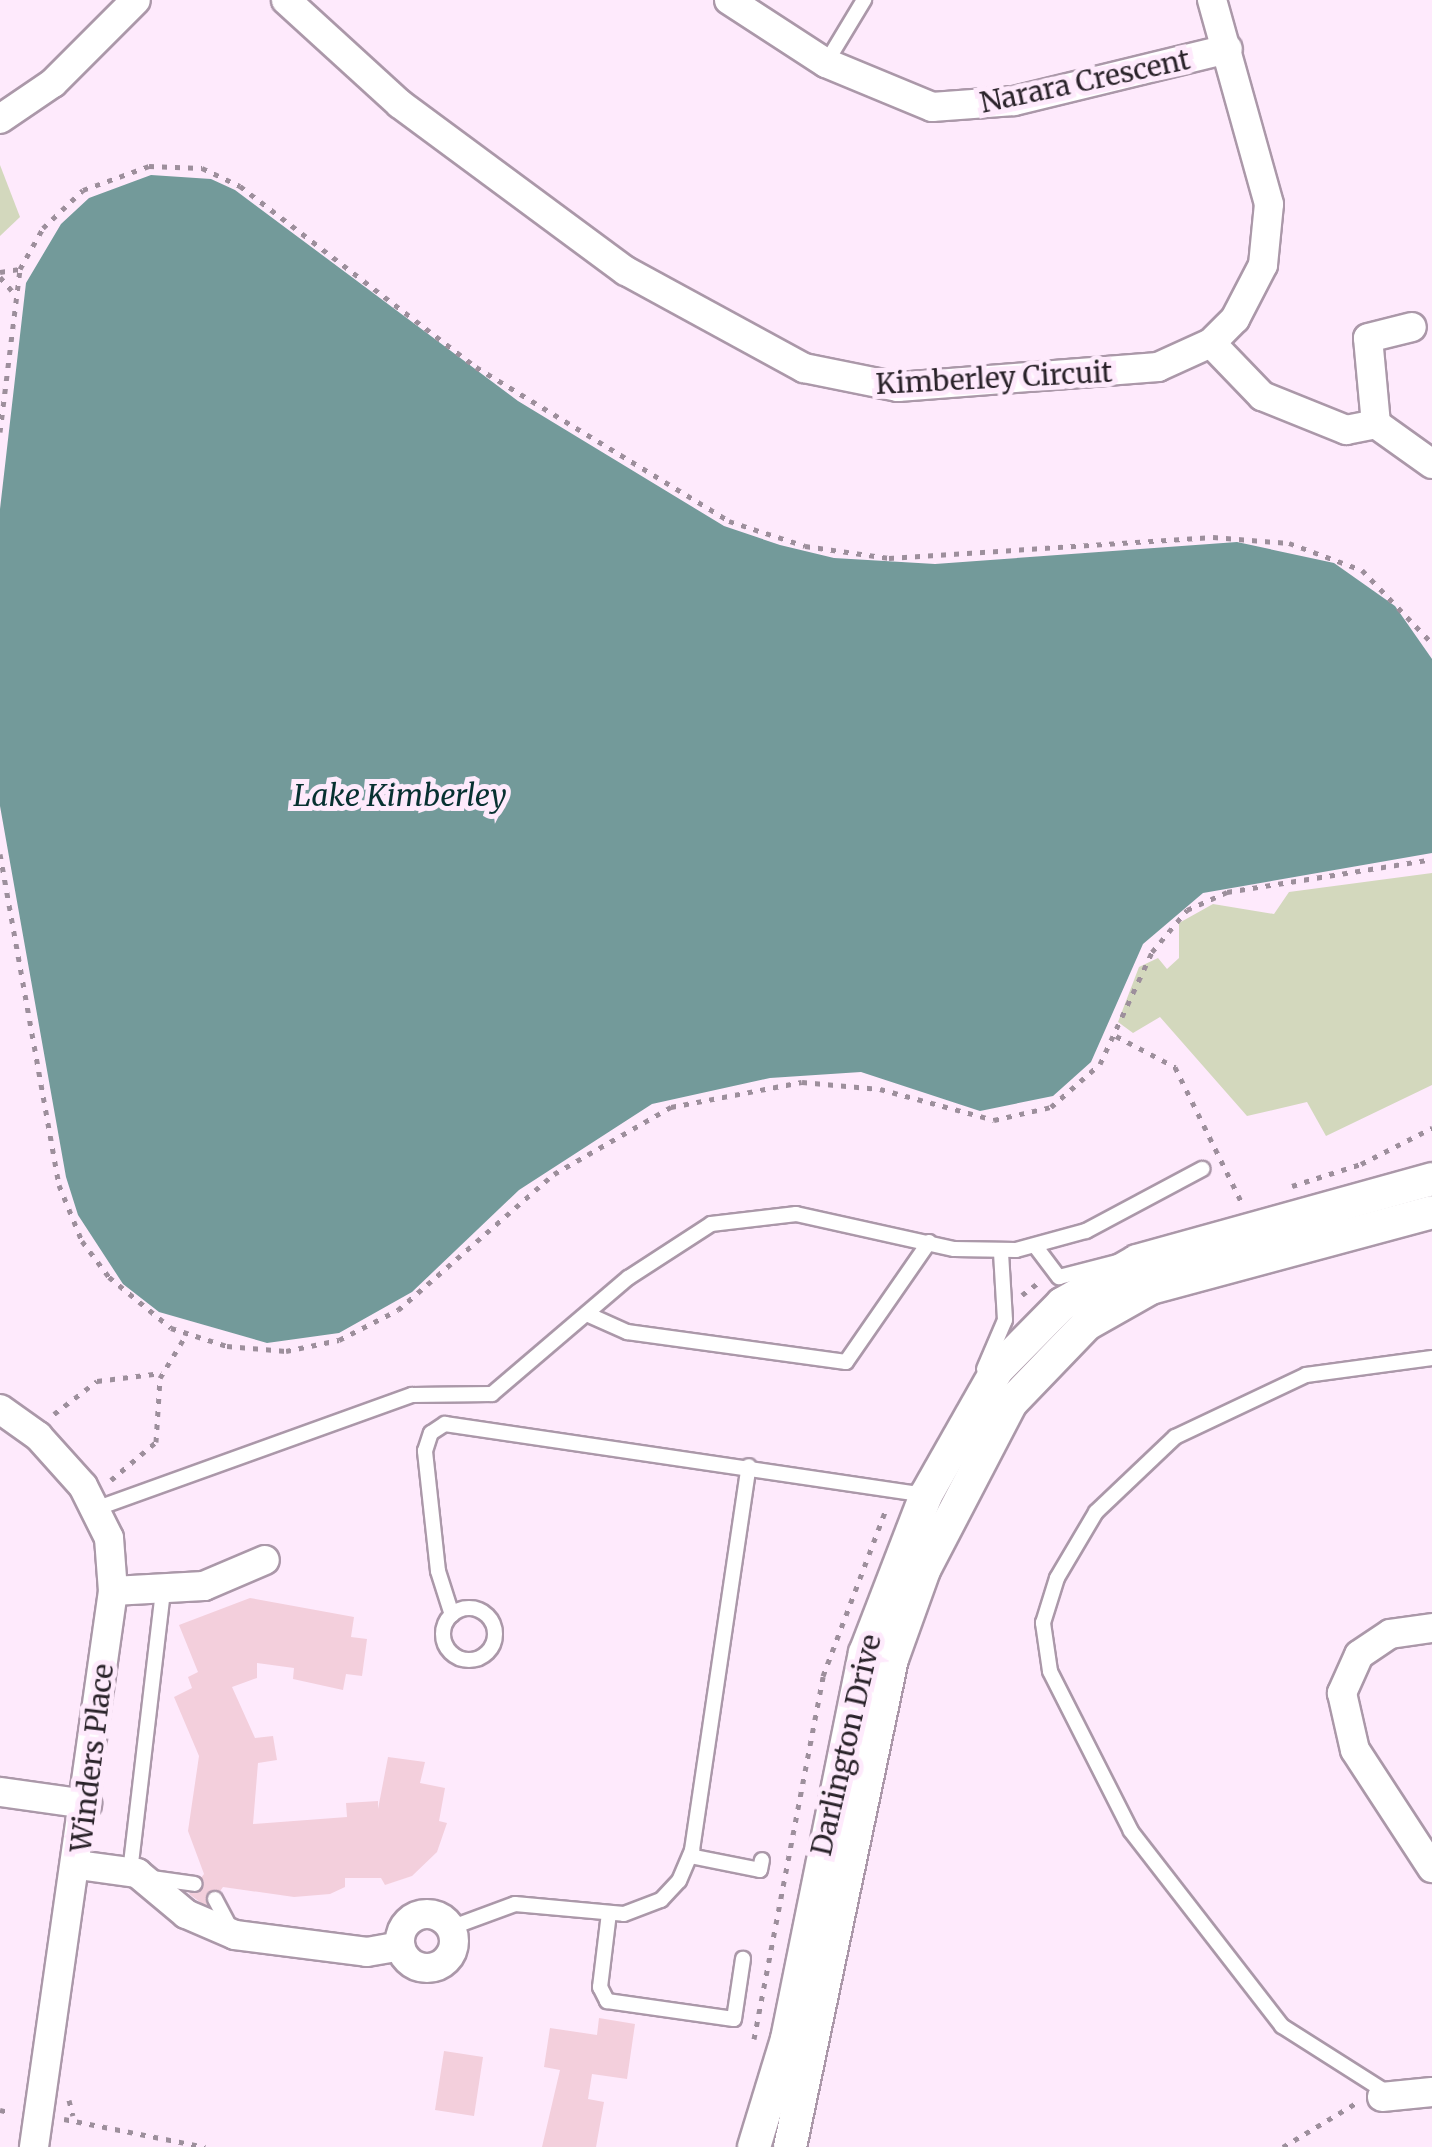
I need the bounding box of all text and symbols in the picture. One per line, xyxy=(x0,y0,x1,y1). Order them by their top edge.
street label: Narara Crescent xyxy=(977,42,1193,120)
street label: Kimberley Circuit xyxy=(875,355,1113,401)
water label: Lake Kimberley xyxy=(293,777,507,813)
street label: Darlington Drive xyxy=(804,1631,888,1859)
street label: Winders Place xyxy=(64,1662,120,1854)

